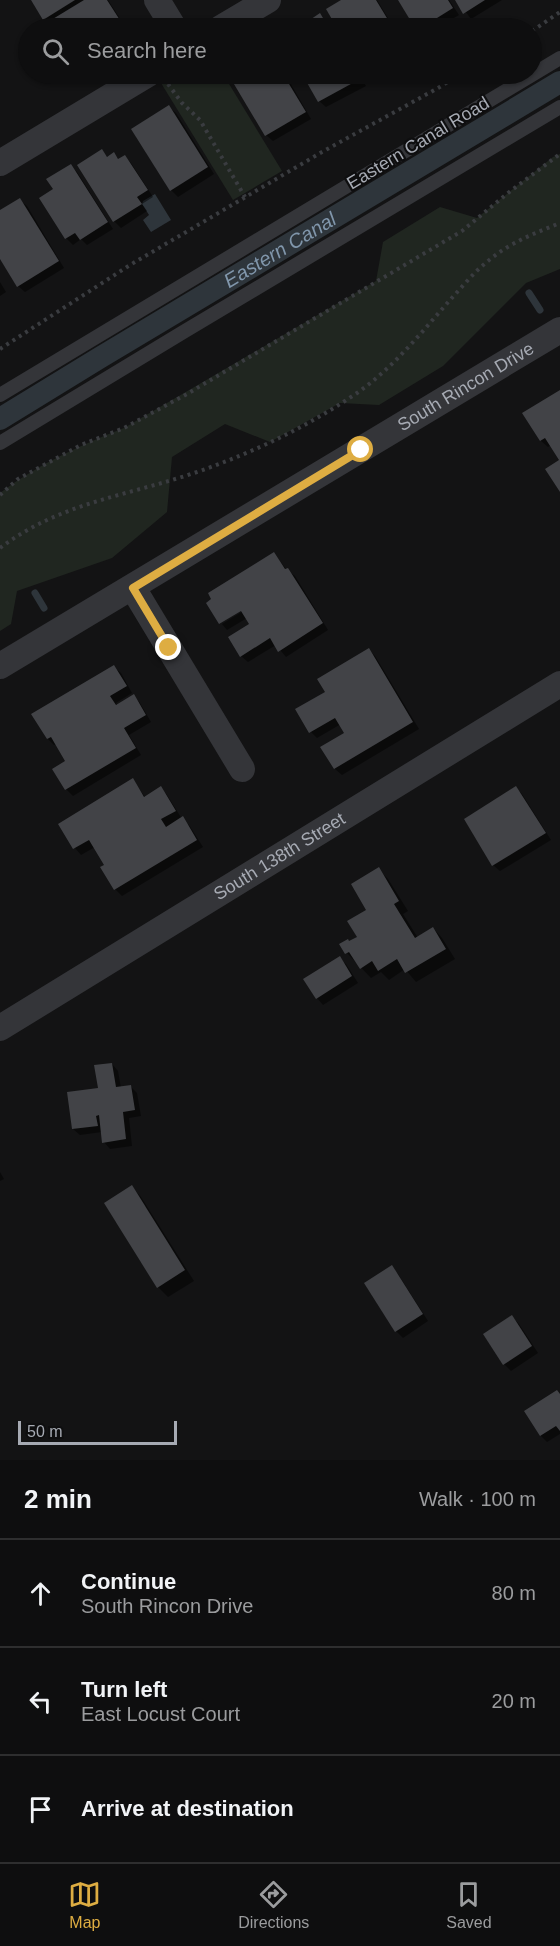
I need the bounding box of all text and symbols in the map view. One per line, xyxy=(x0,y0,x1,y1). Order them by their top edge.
search box xyxy=(18,18,542,84)
icon: search xyxy=(39,35,72,68)
text: Search here xyxy=(87,38,207,63)
street label: Eastern Canal Road xyxy=(343,93,493,193)
water label: Eastern Canal xyxy=(220,208,340,292)
street label: South Rincon Drive xyxy=(394,338,537,435)
route start xyxy=(347,436,373,462)
route end xyxy=(155,634,181,660)
street label: South 138th Street xyxy=(210,808,349,904)
scale bar xyxy=(18,1418,177,1446)
text: 50 m xyxy=(27,1423,63,1440)
text: 2 min xyxy=(24,1484,92,1514)
text: Walk · 100 m xyxy=(419,1488,536,1510)
text: Continue xyxy=(81,1569,176,1594)
icon: ahead xyxy=(24,1577,57,1610)
text: 80 m xyxy=(492,1582,536,1604)
text: South Rincon Drive xyxy=(81,1595,253,1617)
text: Turn left xyxy=(81,1677,167,1702)
icon: left xyxy=(24,1685,57,1718)
text: 20 m xyxy=(492,1690,536,1712)
text: East Locust Court xyxy=(81,1703,240,1725)
icon: arrive xyxy=(24,1793,57,1826)
text: Arrive at destination xyxy=(81,1796,294,1821)
tab: Map xyxy=(68,1878,101,1932)
tab: Directions xyxy=(238,1878,309,1932)
tab: Saved xyxy=(446,1878,492,1932)

